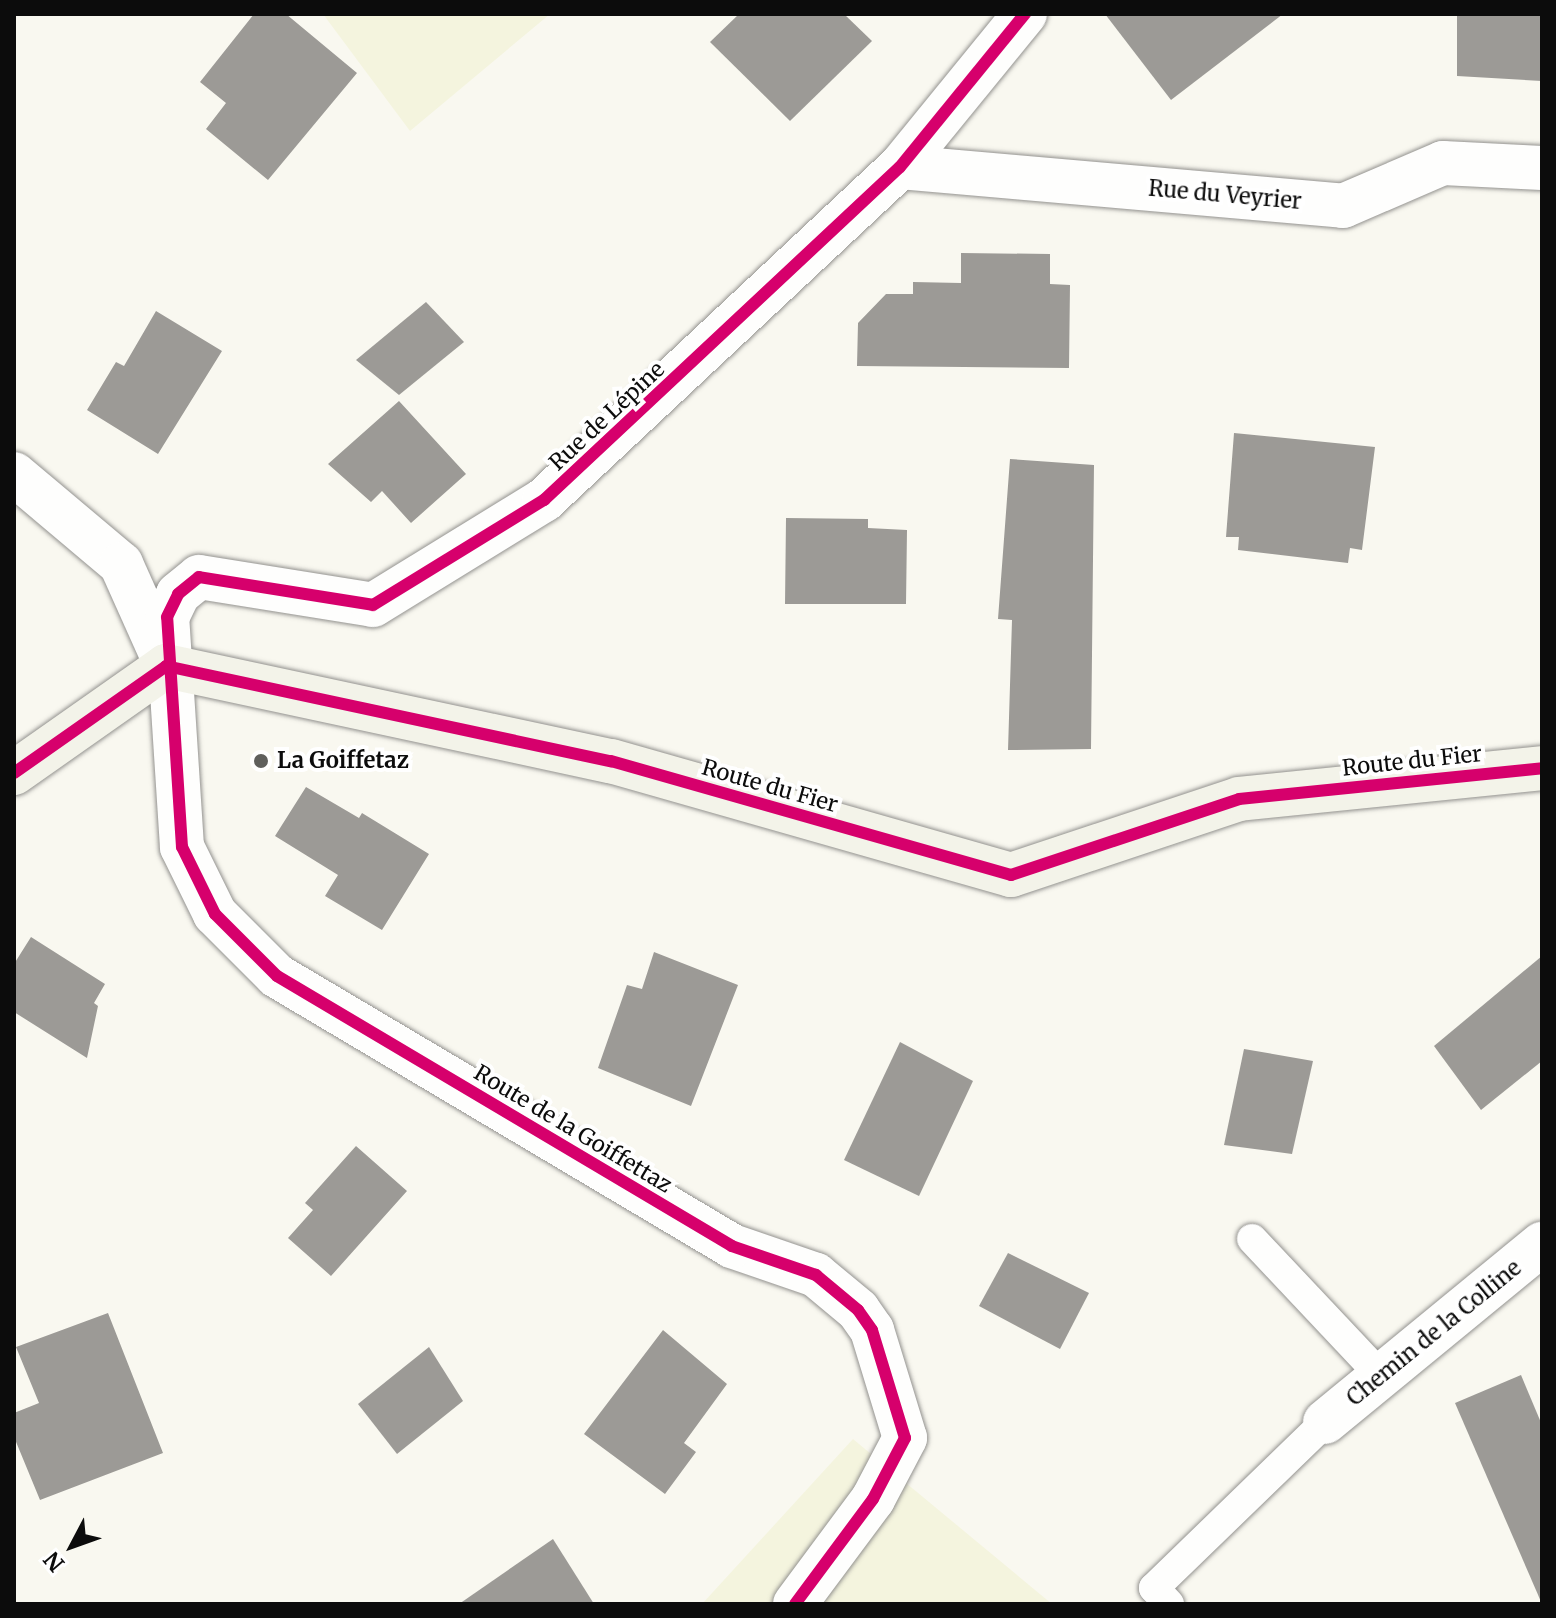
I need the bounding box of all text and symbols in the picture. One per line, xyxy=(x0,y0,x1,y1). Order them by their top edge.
street label: Rue du Veyrier xyxy=(1147,175,1303,215)
street label: Rue de Lépine xyxy=(544,356,670,476)
street label: Route du Fier xyxy=(1341,741,1483,781)
place label: La Goiffetaz xyxy=(277,748,409,774)
marker: La Goiffetaz xyxy=(252,752,270,770)
street label: Route du Fier xyxy=(699,754,841,818)
street label: Route de la Goiffettaz xyxy=(469,1059,677,1199)
street label: Chemin de la Colline xyxy=(1342,1255,1526,1411)
north arrow xyxy=(32,1506,112,1586)
text: N xyxy=(38,1546,70,1577)

